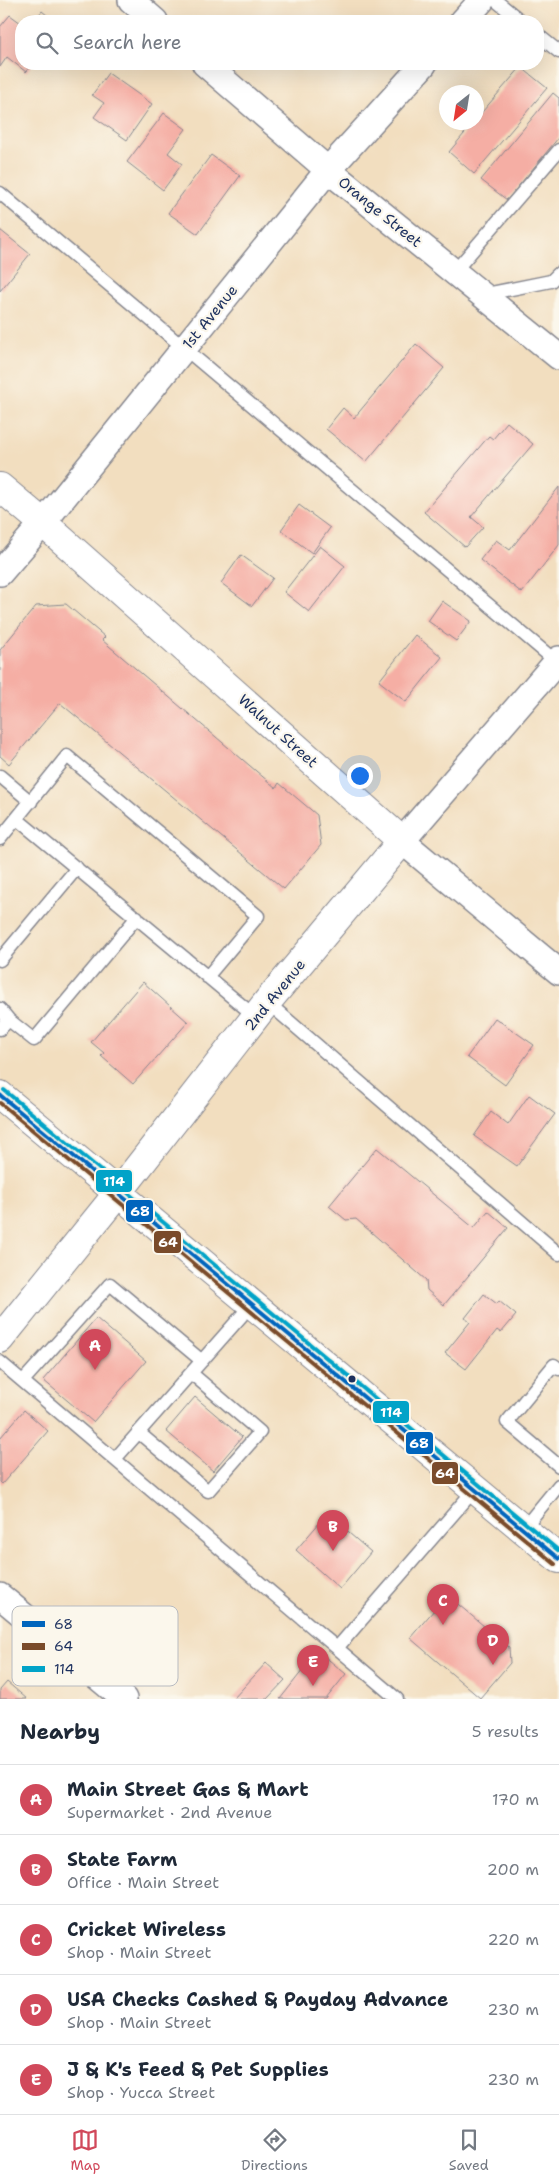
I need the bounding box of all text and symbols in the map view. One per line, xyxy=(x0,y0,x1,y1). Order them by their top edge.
search box xyxy=(15,15,544,70)
icon: search xyxy=(33,29,61,57)
text: Search here xyxy=(73,30,182,55)
north arrow xyxy=(439,85,484,130)
street label: Orange Street xyxy=(334,172,426,252)
street label: 1st Avenue xyxy=(178,281,242,353)
street label: Walnut Street xyxy=(234,690,322,772)
your location xyxy=(347,763,373,789)
street label: 2nd Avenue xyxy=(240,955,310,1035)
line badge: 114 xyxy=(95,1169,133,1193)
text: 114 xyxy=(103,1172,125,1190)
line badge: 68 xyxy=(125,1199,154,1223)
text: 68 xyxy=(130,1202,150,1220)
line badge: 64 xyxy=(153,1230,182,1254)
text: 64 xyxy=(158,1233,178,1251)
pin: A xyxy=(79,1329,111,1370)
unlabelled marker xyxy=(347,1374,357,1384)
line badge: 114 xyxy=(372,1400,410,1424)
text: 114 xyxy=(380,1403,402,1421)
line badge: 68 xyxy=(405,1431,434,1455)
text: 68 xyxy=(409,1434,429,1452)
line badge: 64 xyxy=(431,1461,459,1485)
text: 64 xyxy=(435,1464,455,1482)
pin: B xyxy=(317,1510,349,1551)
pin: C xyxy=(427,1584,459,1625)
legend xyxy=(12,1606,178,1686)
text: 68 xyxy=(54,1615,73,1633)
pin: D xyxy=(477,1624,509,1665)
text: 64 xyxy=(54,1637,73,1655)
pin: E xyxy=(297,1645,329,1686)
text: 114 xyxy=(54,1660,75,1678)
text: Nearby xyxy=(20,1718,100,1746)
text: 5 results xyxy=(472,1721,539,1742)
text: Main Street Gas & Mart xyxy=(67,1777,308,1802)
text: A xyxy=(30,1789,42,1810)
text: 170 m xyxy=(492,1789,539,1810)
text: Supermarket · 2nd Avenue xyxy=(67,1802,272,1823)
text: State Farm xyxy=(67,1847,177,1872)
text: B xyxy=(31,1859,41,1880)
text: 200 m xyxy=(487,1859,539,1880)
text: Office · Main Street xyxy=(67,1872,219,1893)
text: Cricket Wireless xyxy=(67,1917,226,1942)
text: C xyxy=(31,1929,41,1950)
text: 220 m xyxy=(487,1929,539,1950)
text: Shop · Main Street xyxy=(67,1942,212,1963)
text: USA Checks Cashed & Payday Advance xyxy=(67,1987,448,2012)
text: D xyxy=(30,1999,42,2020)
text: 230 m xyxy=(487,1999,539,2020)
text: Shop · Main Street xyxy=(67,2012,212,2033)
text: J & K's Feed & Pet Supplies xyxy=(67,2057,329,2082)
text: E xyxy=(31,2069,41,2090)
text: 230 m xyxy=(487,2069,539,2090)
text: Shop · Yucca Street xyxy=(67,2082,215,2103)
tab: Map xyxy=(70,2126,100,2174)
tab: Directions xyxy=(241,2126,308,2174)
tab: Saved xyxy=(449,2126,489,2174)

